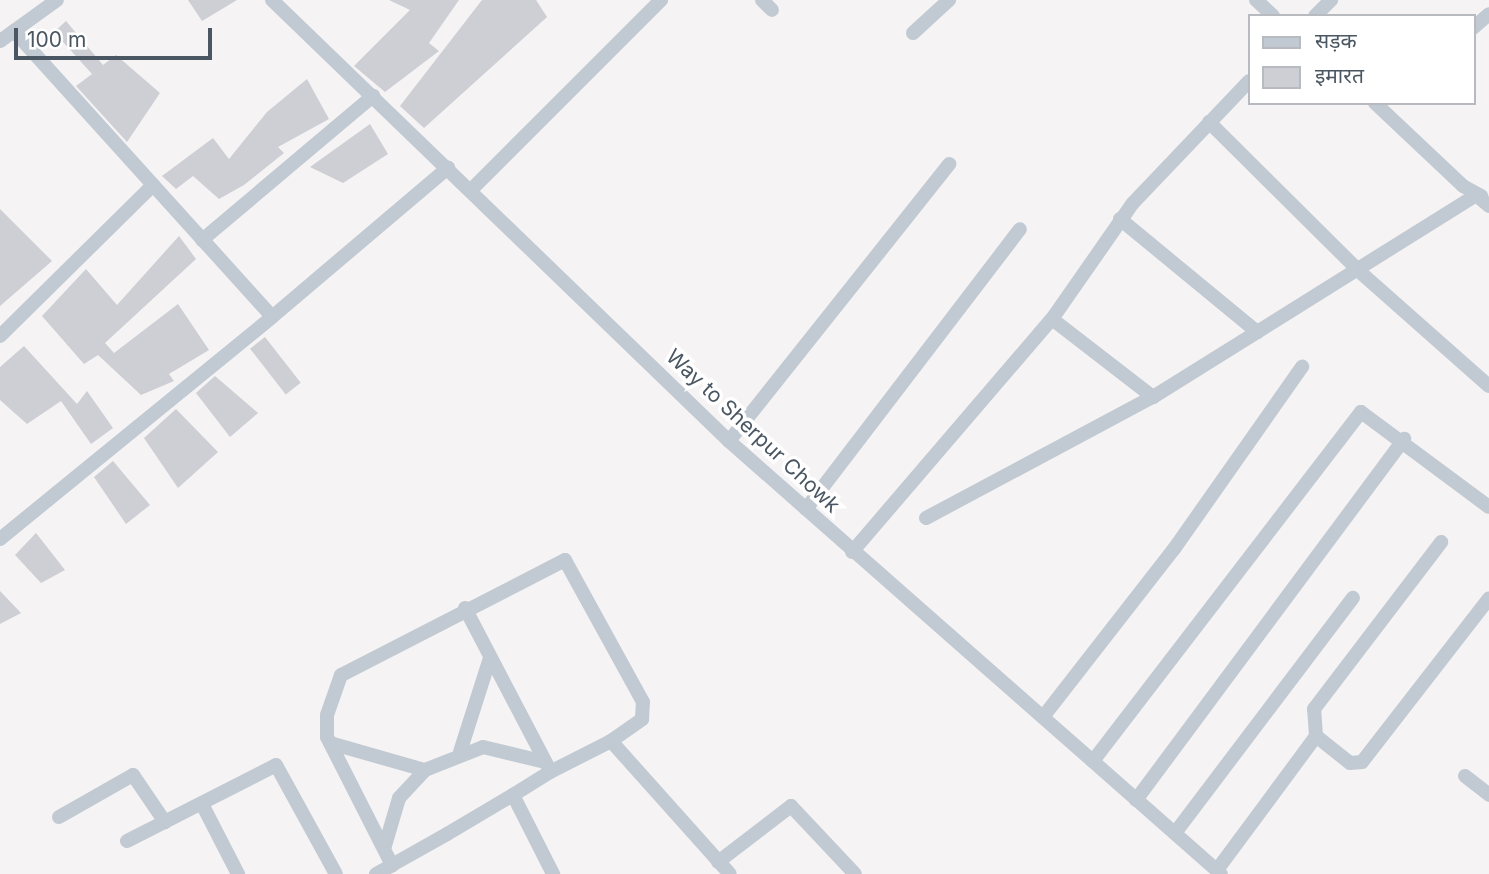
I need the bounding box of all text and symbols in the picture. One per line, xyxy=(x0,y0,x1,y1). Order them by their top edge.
scale bar xyxy=(18,14,215,58)
legend xyxy=(1248,14,1475,105)
text: 100 m xyxy=(27,27,86,52)
text: सड़क xyxy=(1315,28,1357,53)
text: इमारत xyxy=(1315,63,1364,88)
street label: Way to Sherpur Chowk xyxy=(661,344,845,518)

